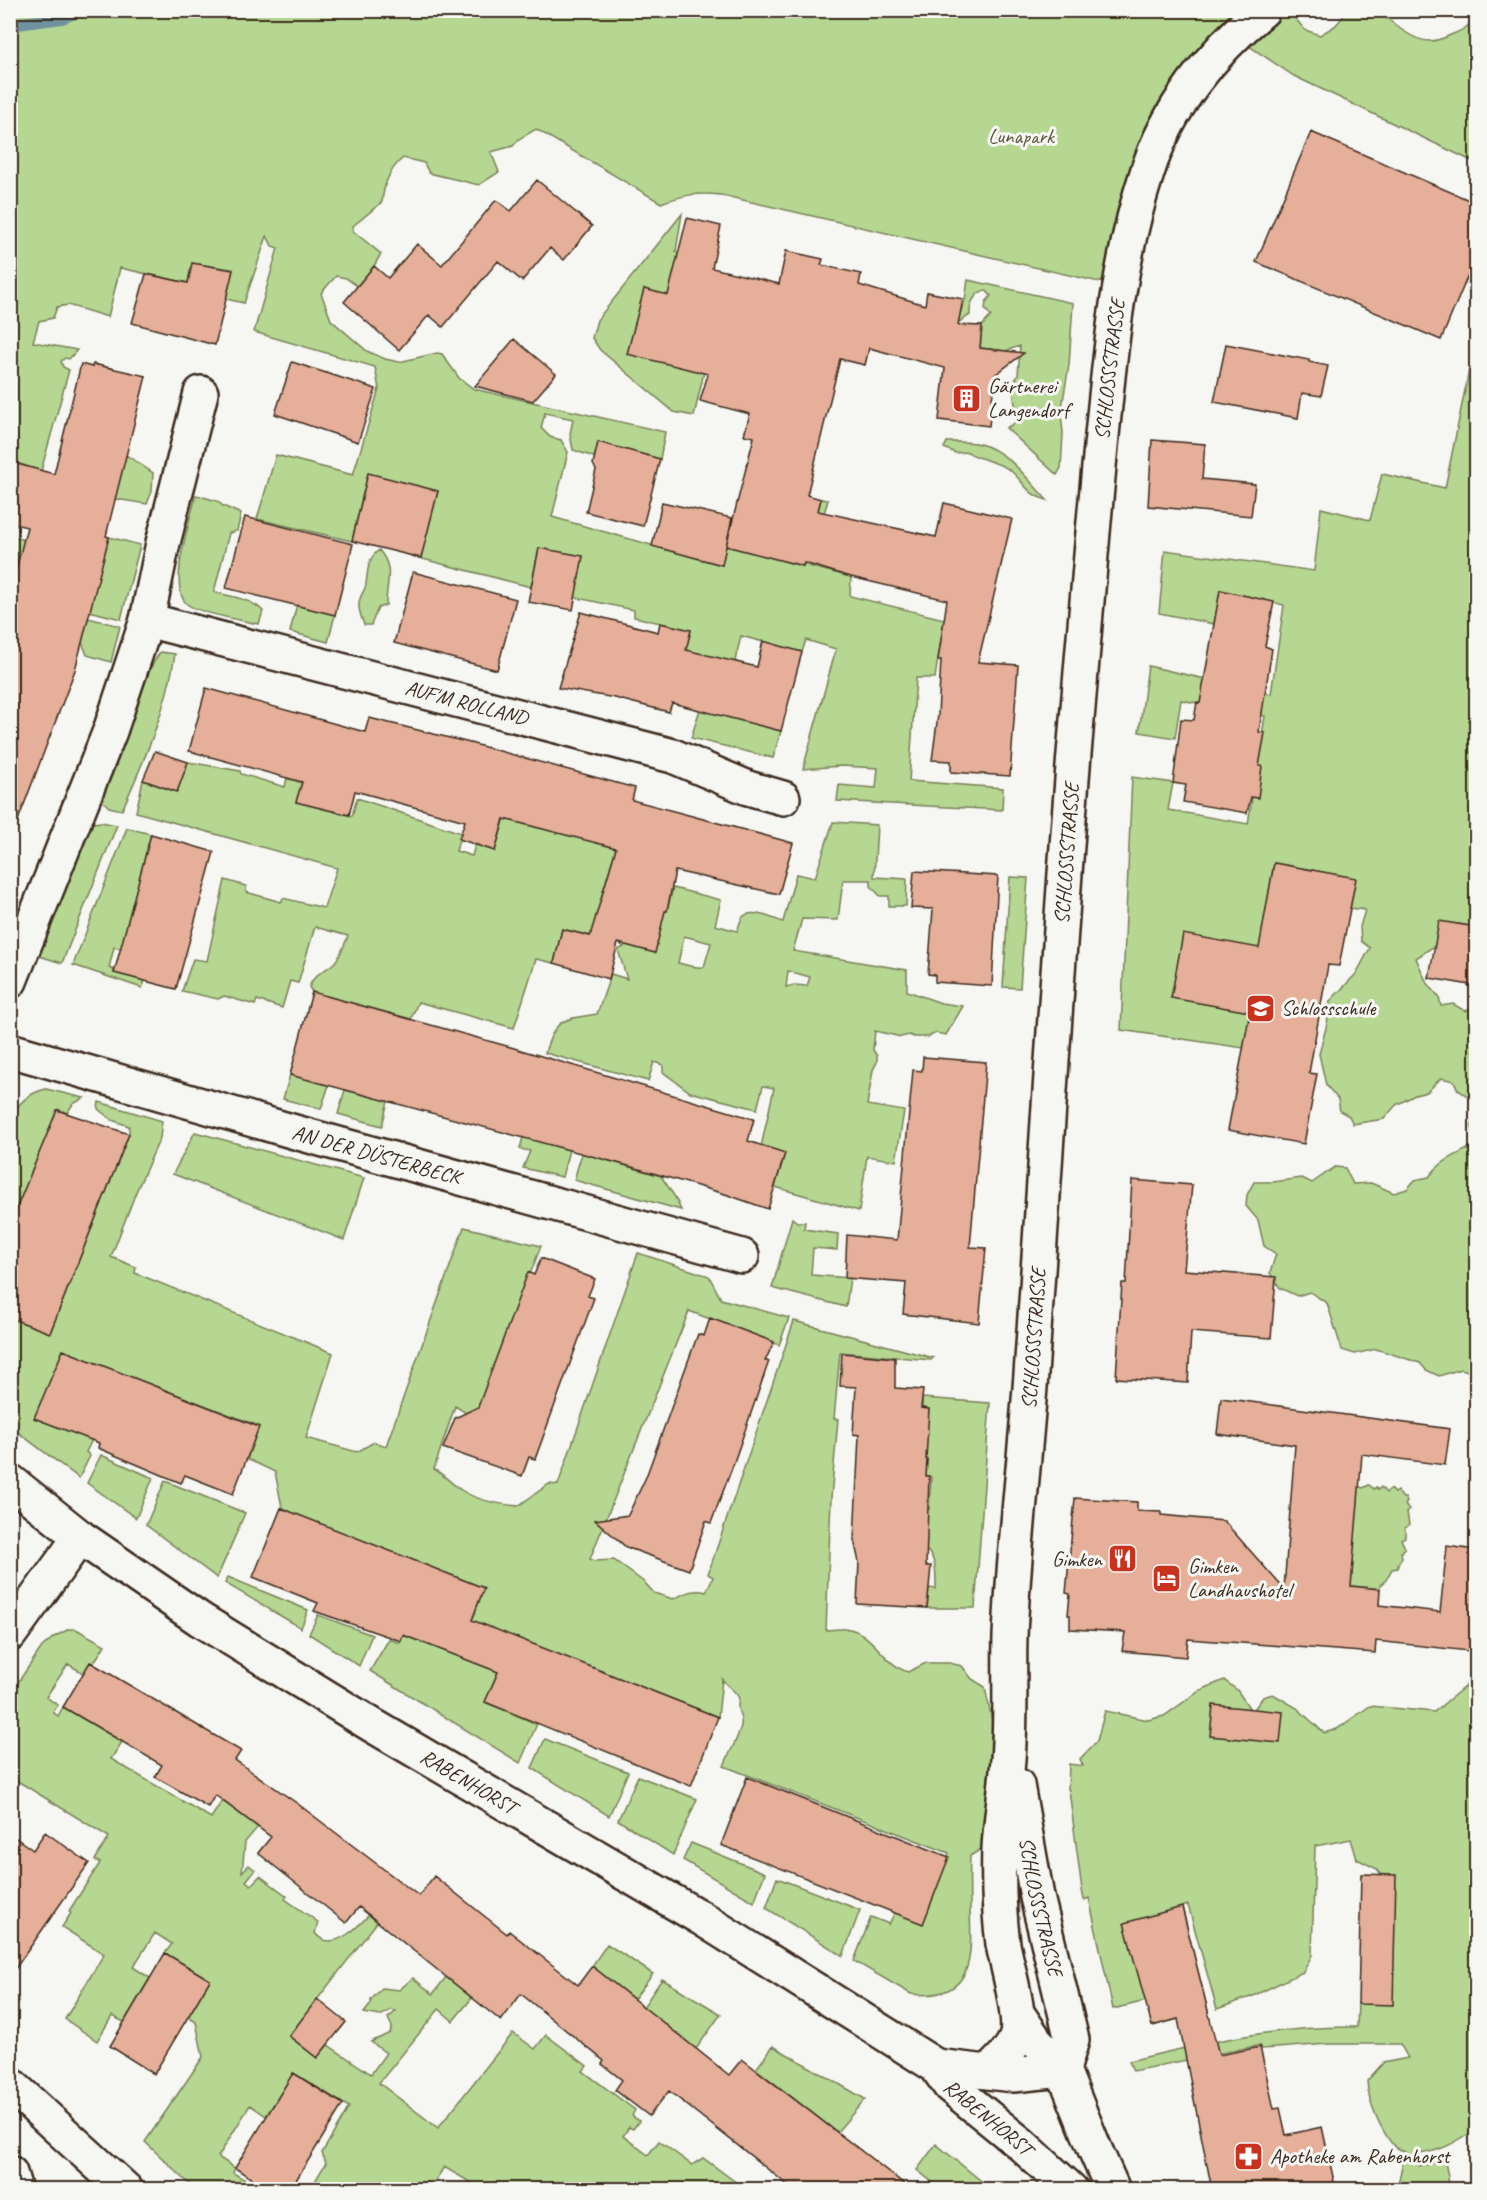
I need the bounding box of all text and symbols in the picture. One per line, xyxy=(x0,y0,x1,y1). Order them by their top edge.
park label: Lunapark xyxy=(988,123,1056,149)
street label: SCHLOSSSTRASSE xyxy=(1089,295,1131,441)
place label: Gärtnerei Langendorf xyxy=(988,373,1074,423)
building icon: Gärtnerei Langendorf xyxy=(951,382,983,414)
street label: AUF'M ROLLAND xyxy=(403,674,532,731)
street label: SCHLOSSSTRASSE xyxy=(1048,779,1085,925)
school or university icon: Schlossschule xyxy=(1244,992,1276,1024)
place label: Schlossschule xyxy=(1281,995,1377,1021)
street label: AN DER DÜSTERBECK xyxy=(289,1119,467,1191)
street label: SCHLOSSSTRASSE xyxy=(1015,1264,1051,1410)
restaurant icon: Gimken xyxy=(1107,1543,1139,1575)
place label: Gimken xyxy=(1052,1546,1104,1572)
place label: Gimken Landhaushotel xyxy=(1188,1553,1294,1603)
hotel icon: Gimken Landhaushotel xyxy=(1151,1562,1183,1594)
street label: RABENHORST xyxy=(416,1743,525,1822)
street label: SCHLOSSSTRASSE xyxy=(1014,1835,1069,1981)
street label: RABENHORST xyxy=(939,2073,1041,2164)
pharmacy icon: Apotheke am Rabenhorst xyxy=(1233,2140,1265,2172)
place label: Apotheke am Rabenhorst xyxy=(1270,2143,1451,2169)

